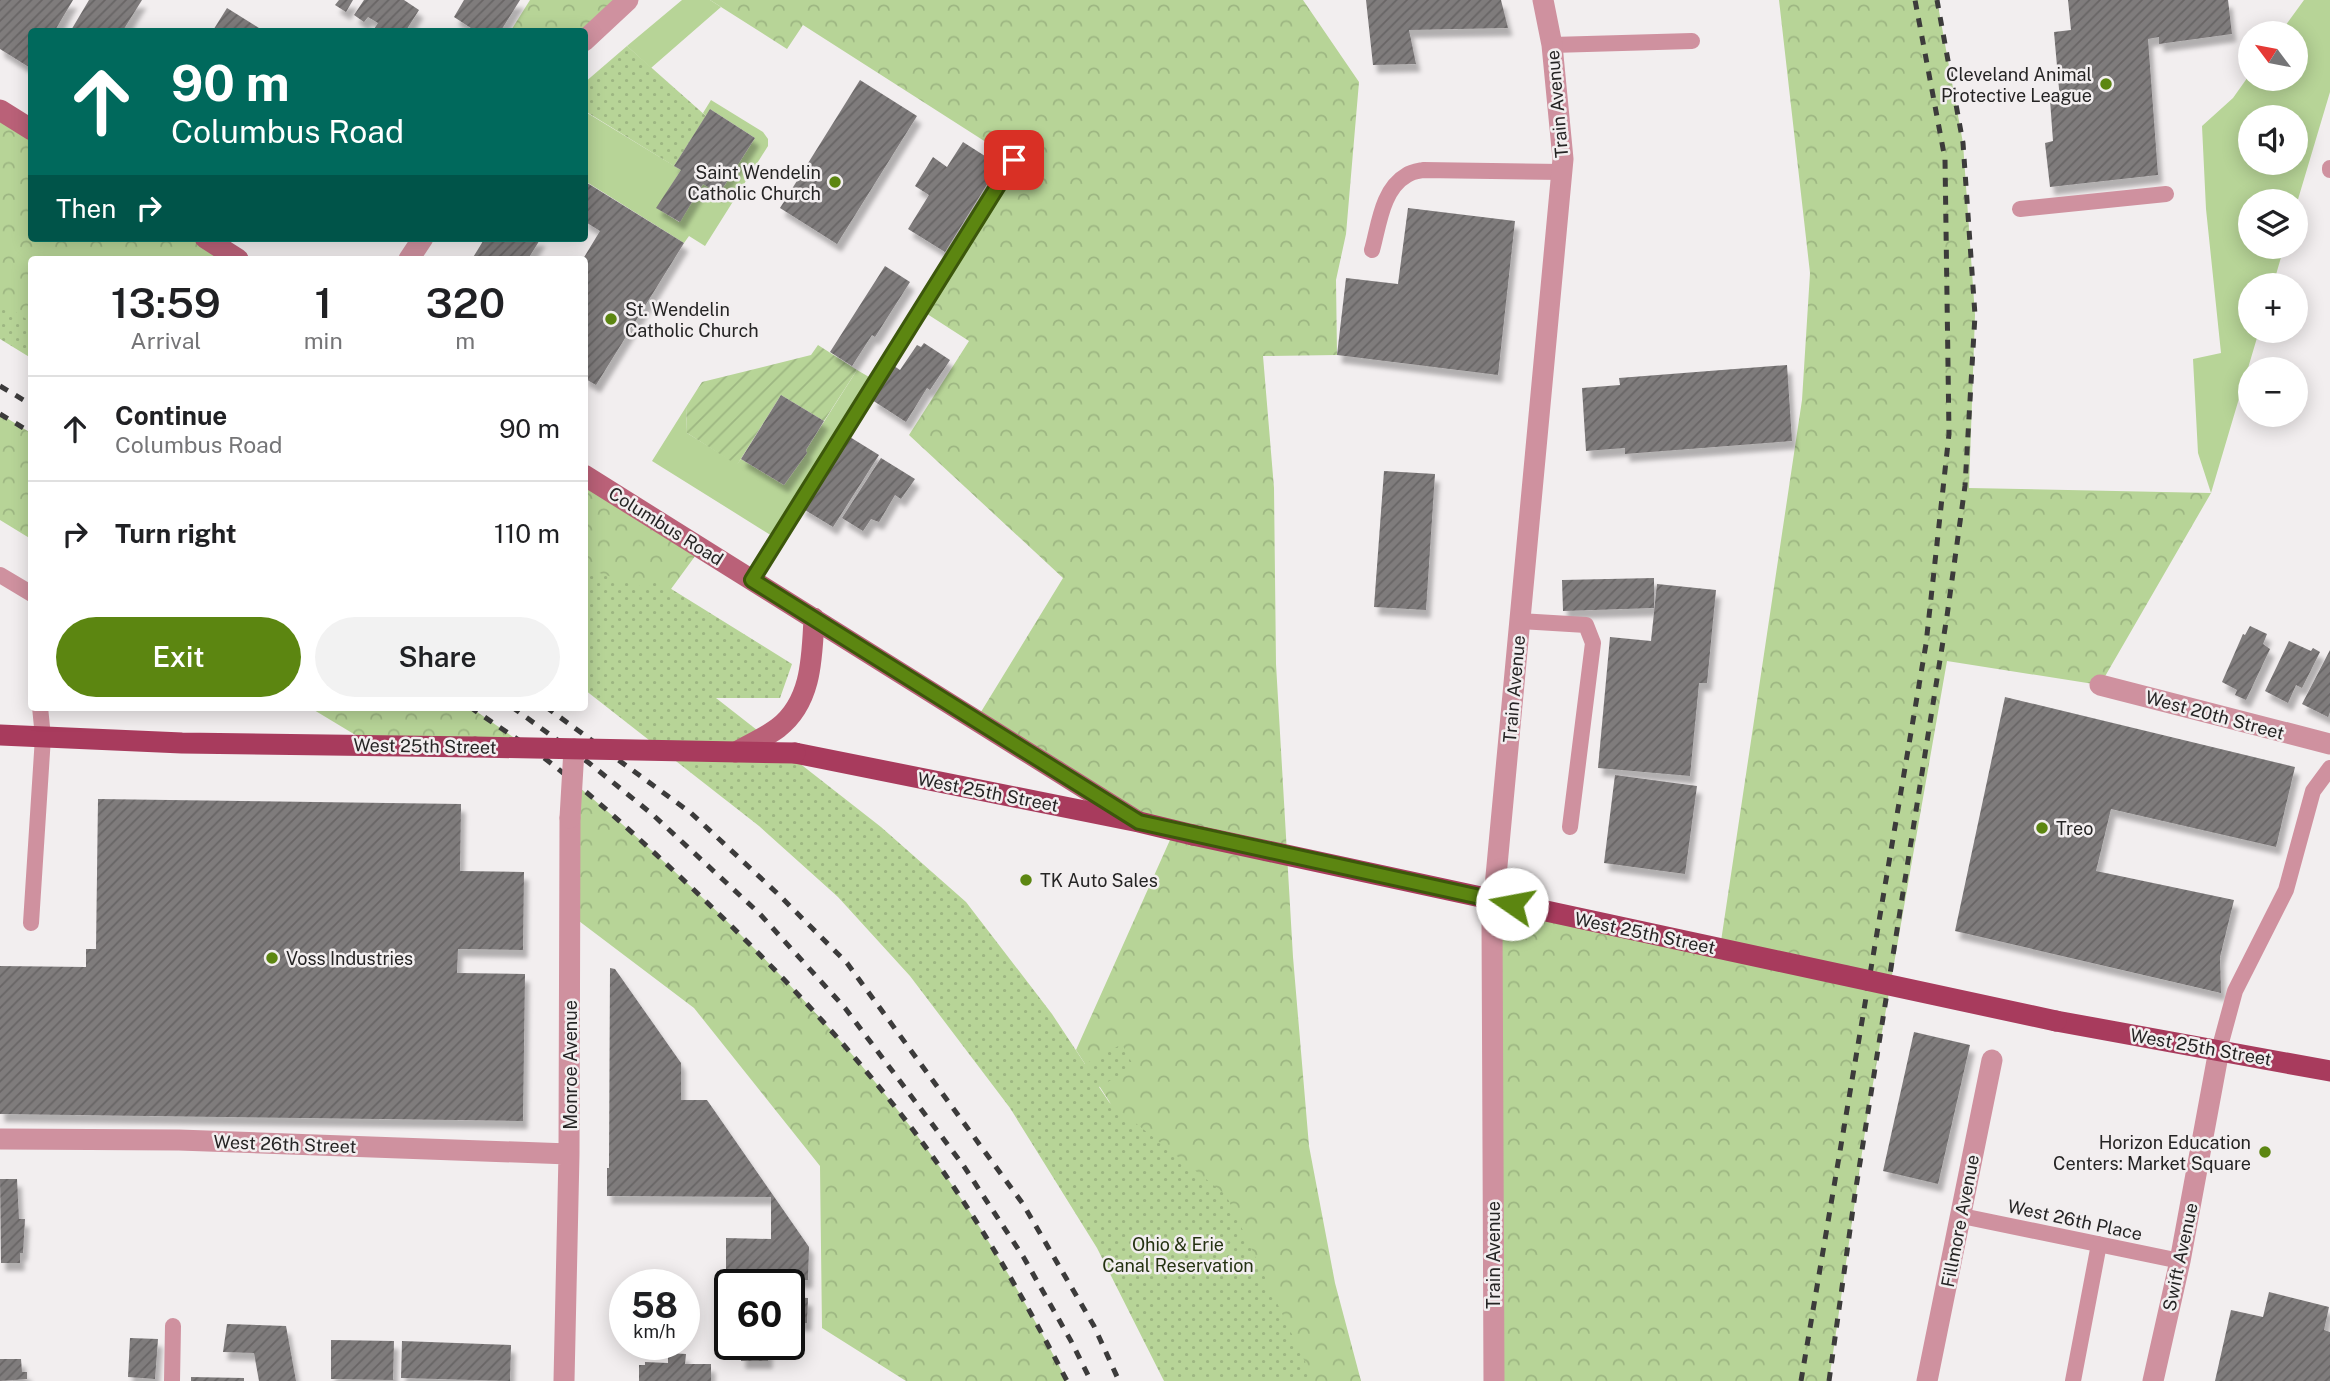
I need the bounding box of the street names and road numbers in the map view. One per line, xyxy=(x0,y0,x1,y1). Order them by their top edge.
street label: Train Avenue xyxy=(1542,49,1572,159)
street label: Columbus Road xyxy=(605,482,727,570)
street label: Train Avenue xyxy=(1499,634,1529,744)
street label: West 20th Street xyxy=(2143,686,2287,744)
street label: West 25th Street xyxy=(353,734,497,758)
street label: West 25th Street xyxy=(916,768,1060,816)
street label: West 25th Street xyxy=(1573,908,1717,958)
street label: Monroe Avenue xyxy=(560,1000,581,1130)
street label: West 25th Street xyxy=(2129,1024,2273,1070)
street label: West 26th Street xyxy=(213,1131,357,1157)
street label: Fillmore Avenue xyxy=(1937,1153,1983,1289)
street label: West 26th Place xyxy=(2006,1195,2144,1245)
street label: Train Avenue xyxy=(1483,1201,1504,1309)
street label: Swift Avenue xyxy=(2158,1201,2202,1313)

